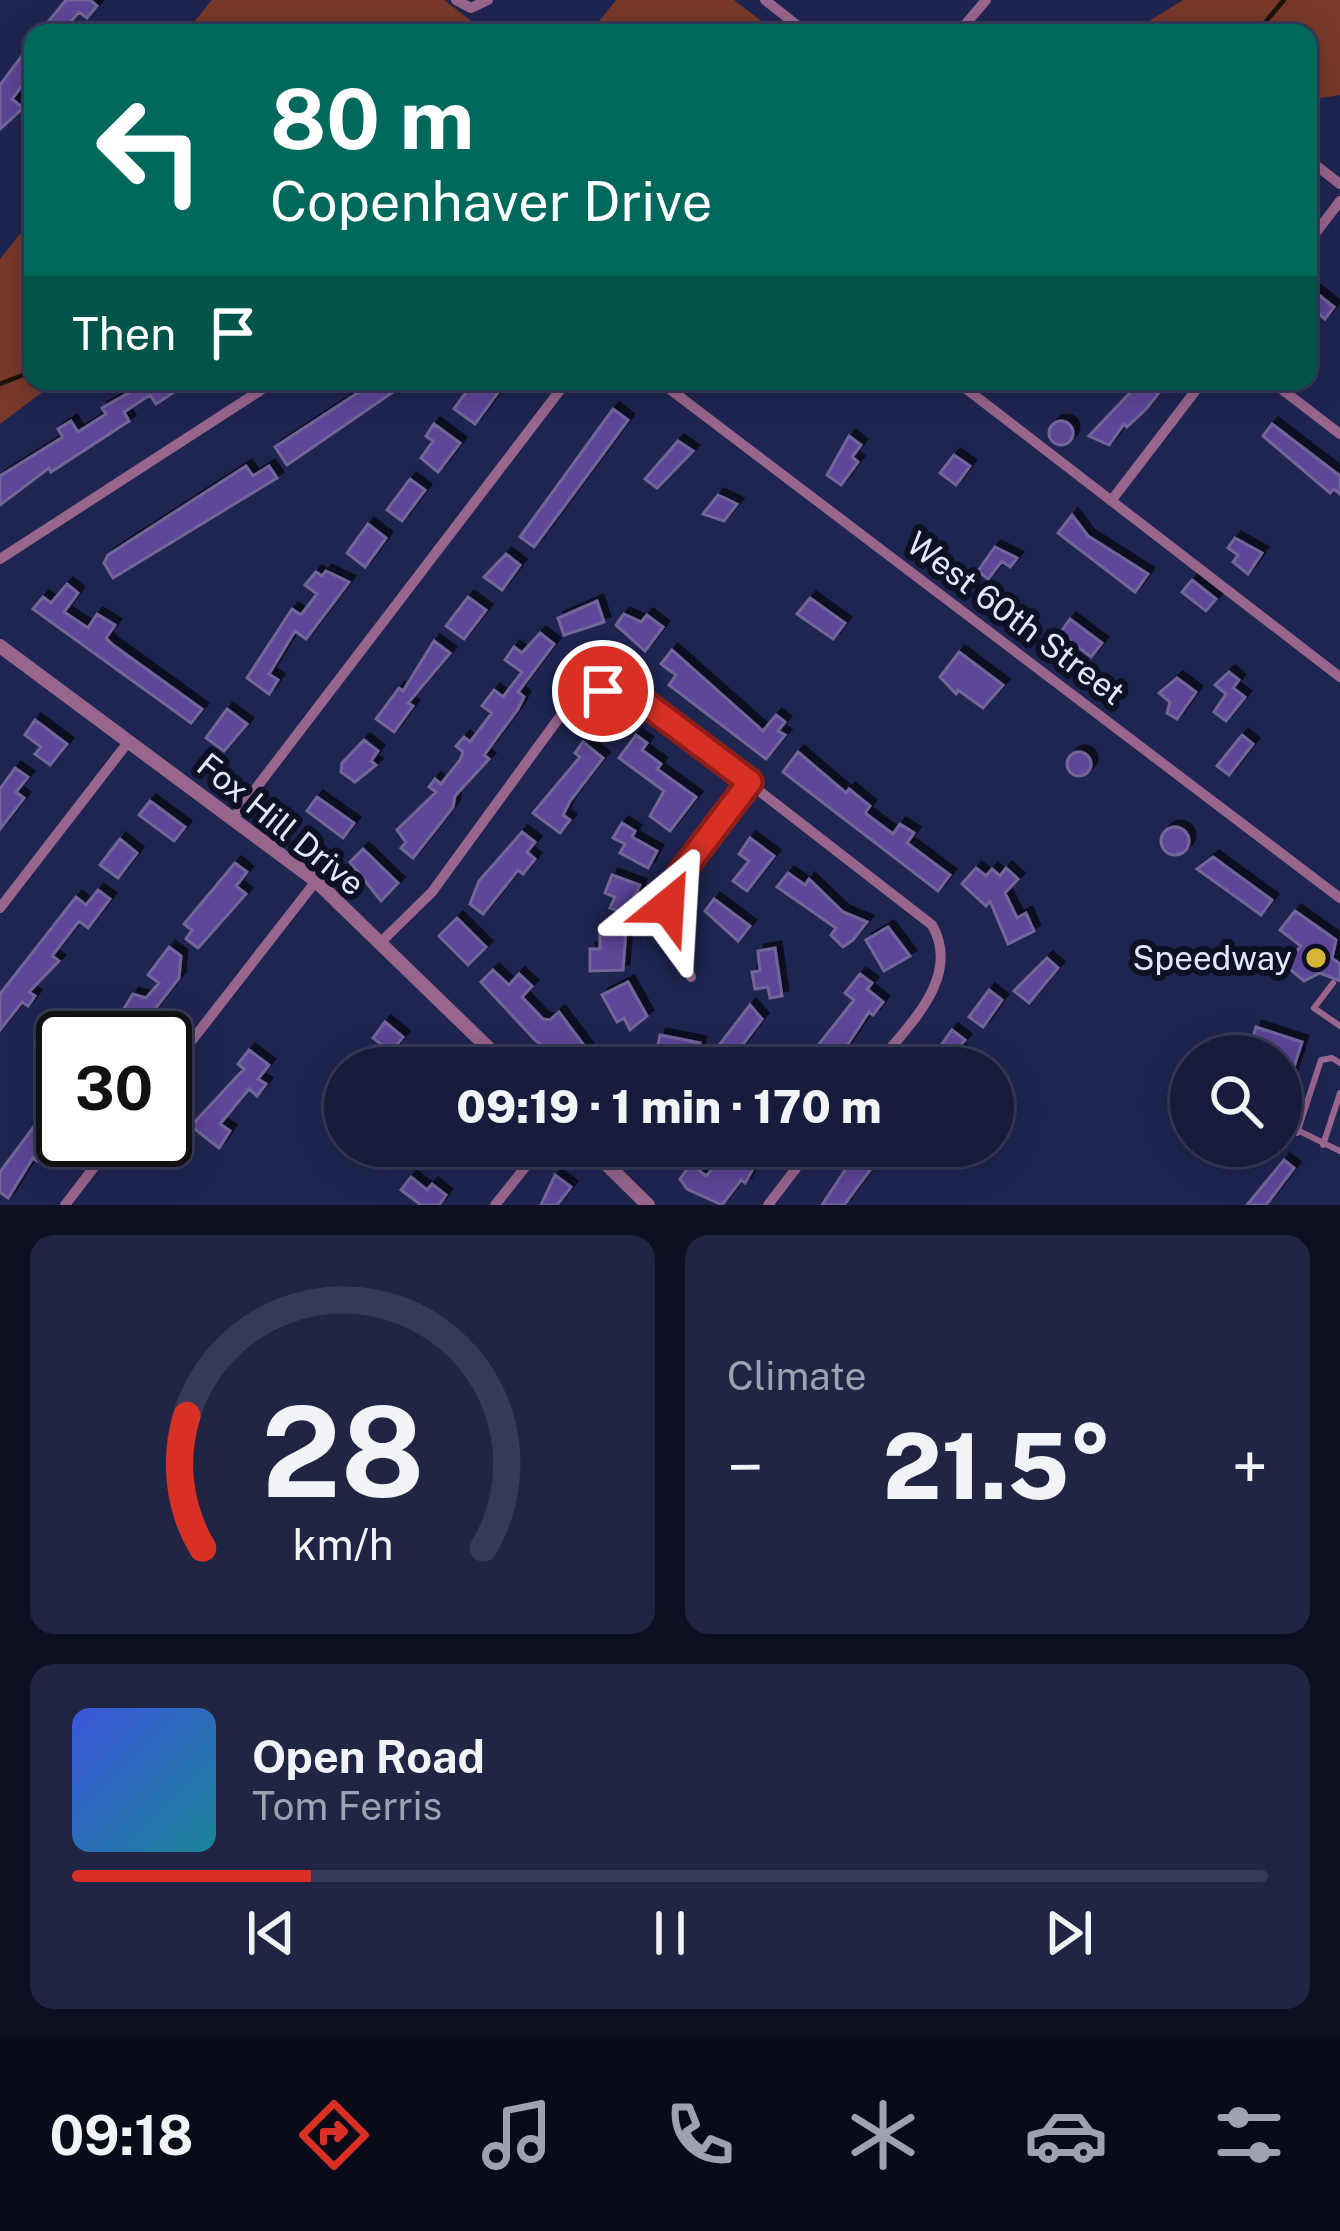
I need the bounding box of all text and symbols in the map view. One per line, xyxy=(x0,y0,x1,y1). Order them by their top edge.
text: 80 m xyxy=(270,69,474,168)
icon: left xyxy=(72,72,228,228)
text: Copenhaver Drive xyxy=(270,170,712,233)
icon: arrive xyxy=(200,300,266,366)
text: Then xyxy=(72,307,176,360)
street label: West 60th Street xyxy=(900,524,1132,712)
pin xyxy=(552,640,654,742)
icon: arrive xyxy=(570,658,636,724)
street label: Fox Hill Drive xyxy=(190,745,372,903)
position arrow xyxy=(605,843,731,969)
place label: Speedway xyxy=(1132,939,1292,977)
marker: Speedway xyxy=(1303,945,1329,971)
speed limit sign: 30 xyxy=(36,1011,192,1167)
map controls xyxy=(1170,1035,1302,1167)
button: search xyxy=(1170,1035,1302,1167)
text: 09:19 · 1 min · 170 m xyxy=(456,1080,882,1133)
text: Climate xyxy=(727,1353,867,1399)
text: 28 xyxy=(261,1378,424,1525)
text: 21.5° xyxy=(883,1413,1112,1519)
text: − xyxy=(727,1428,764,1506)
text: + xyxy=(1231,1428,1268,1506)
text: km/h xyxy=(292,1518,393,1569)
text: Open Road xyxy=(252,1730,485,1783)
text: Tom Ferris xyxy=(252,1783,442,1829)
icon: previous xyxy=(238,1900,304,1966)
icon: pause xyxy=(637,1900,703,1966)
icon: next xyxy=(1036,1900,1102,1966)
icon: directions xyxy=(292,2093,376,2177)
icon: music xyxy=(475,2093,559,2177)
icon: phone xyxy=(658,2093,742,2177)
icon: climate xyxy=(841,2093,925,2177)
icon: car xyxy=(1024,2093,1108,2177)
icon: filters xyxy=(1207,2093,1291,2177)
text: 09:18 xyxy=(49,2104,194,2167)

